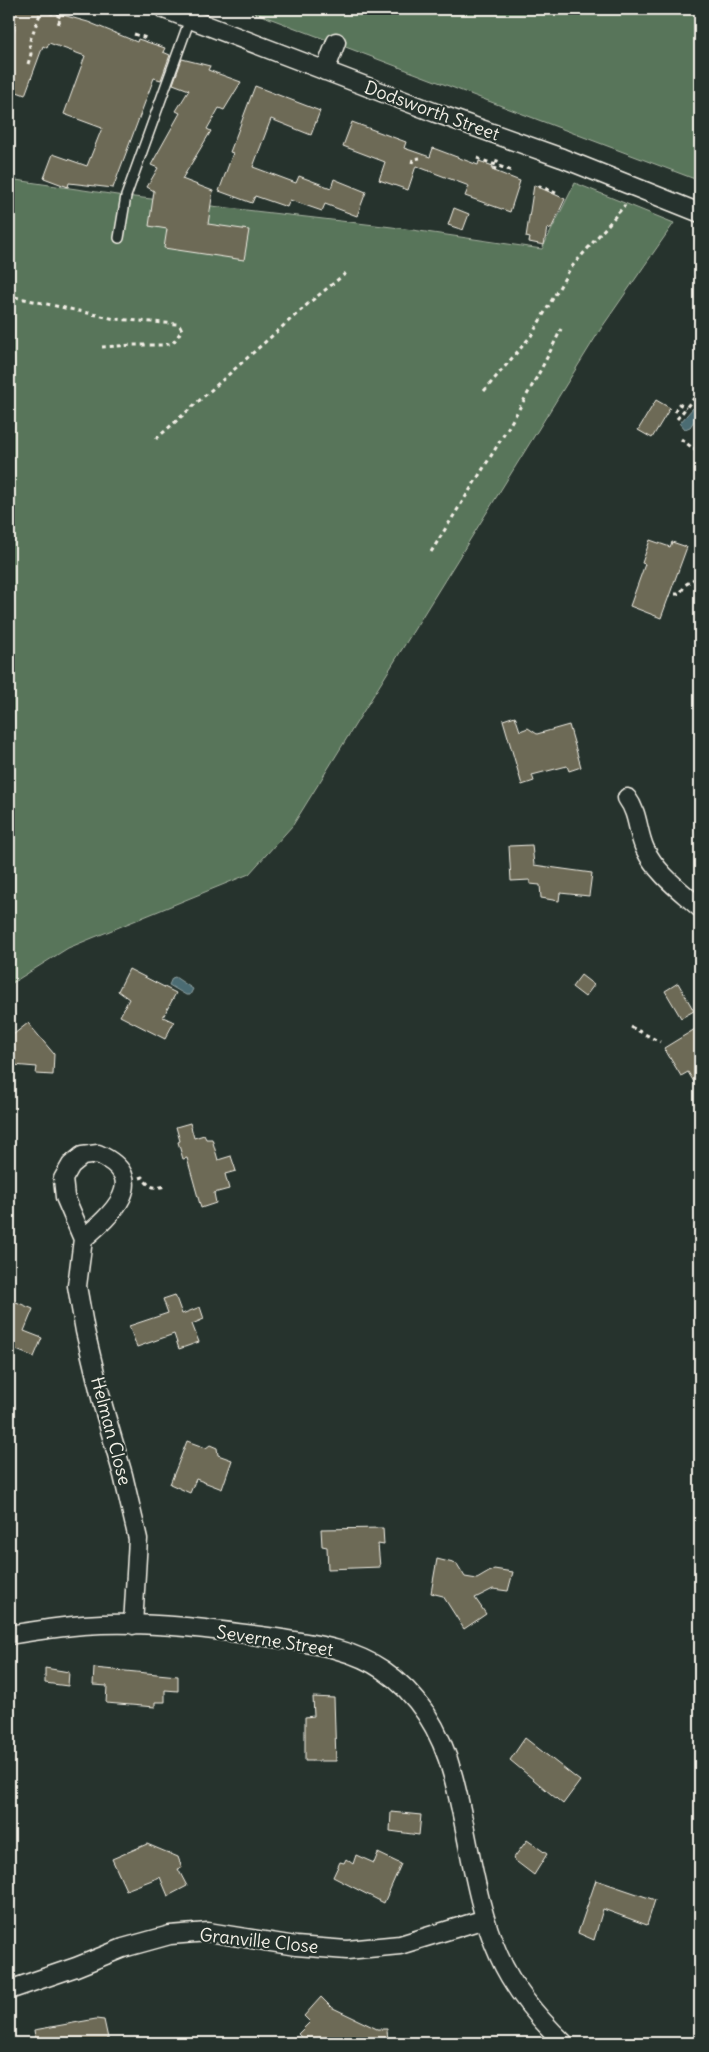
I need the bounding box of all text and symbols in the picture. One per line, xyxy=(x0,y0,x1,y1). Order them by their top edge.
street label: Dodsworth Street xyxy=(361,75,503,146)
street label: Helman Close xyxy=(86,1374,137,1488)
street label: Severne Street xyxy=(215,1620,335,1661)
street label: Granville Close xyxy=(198,1923,320,1958)

